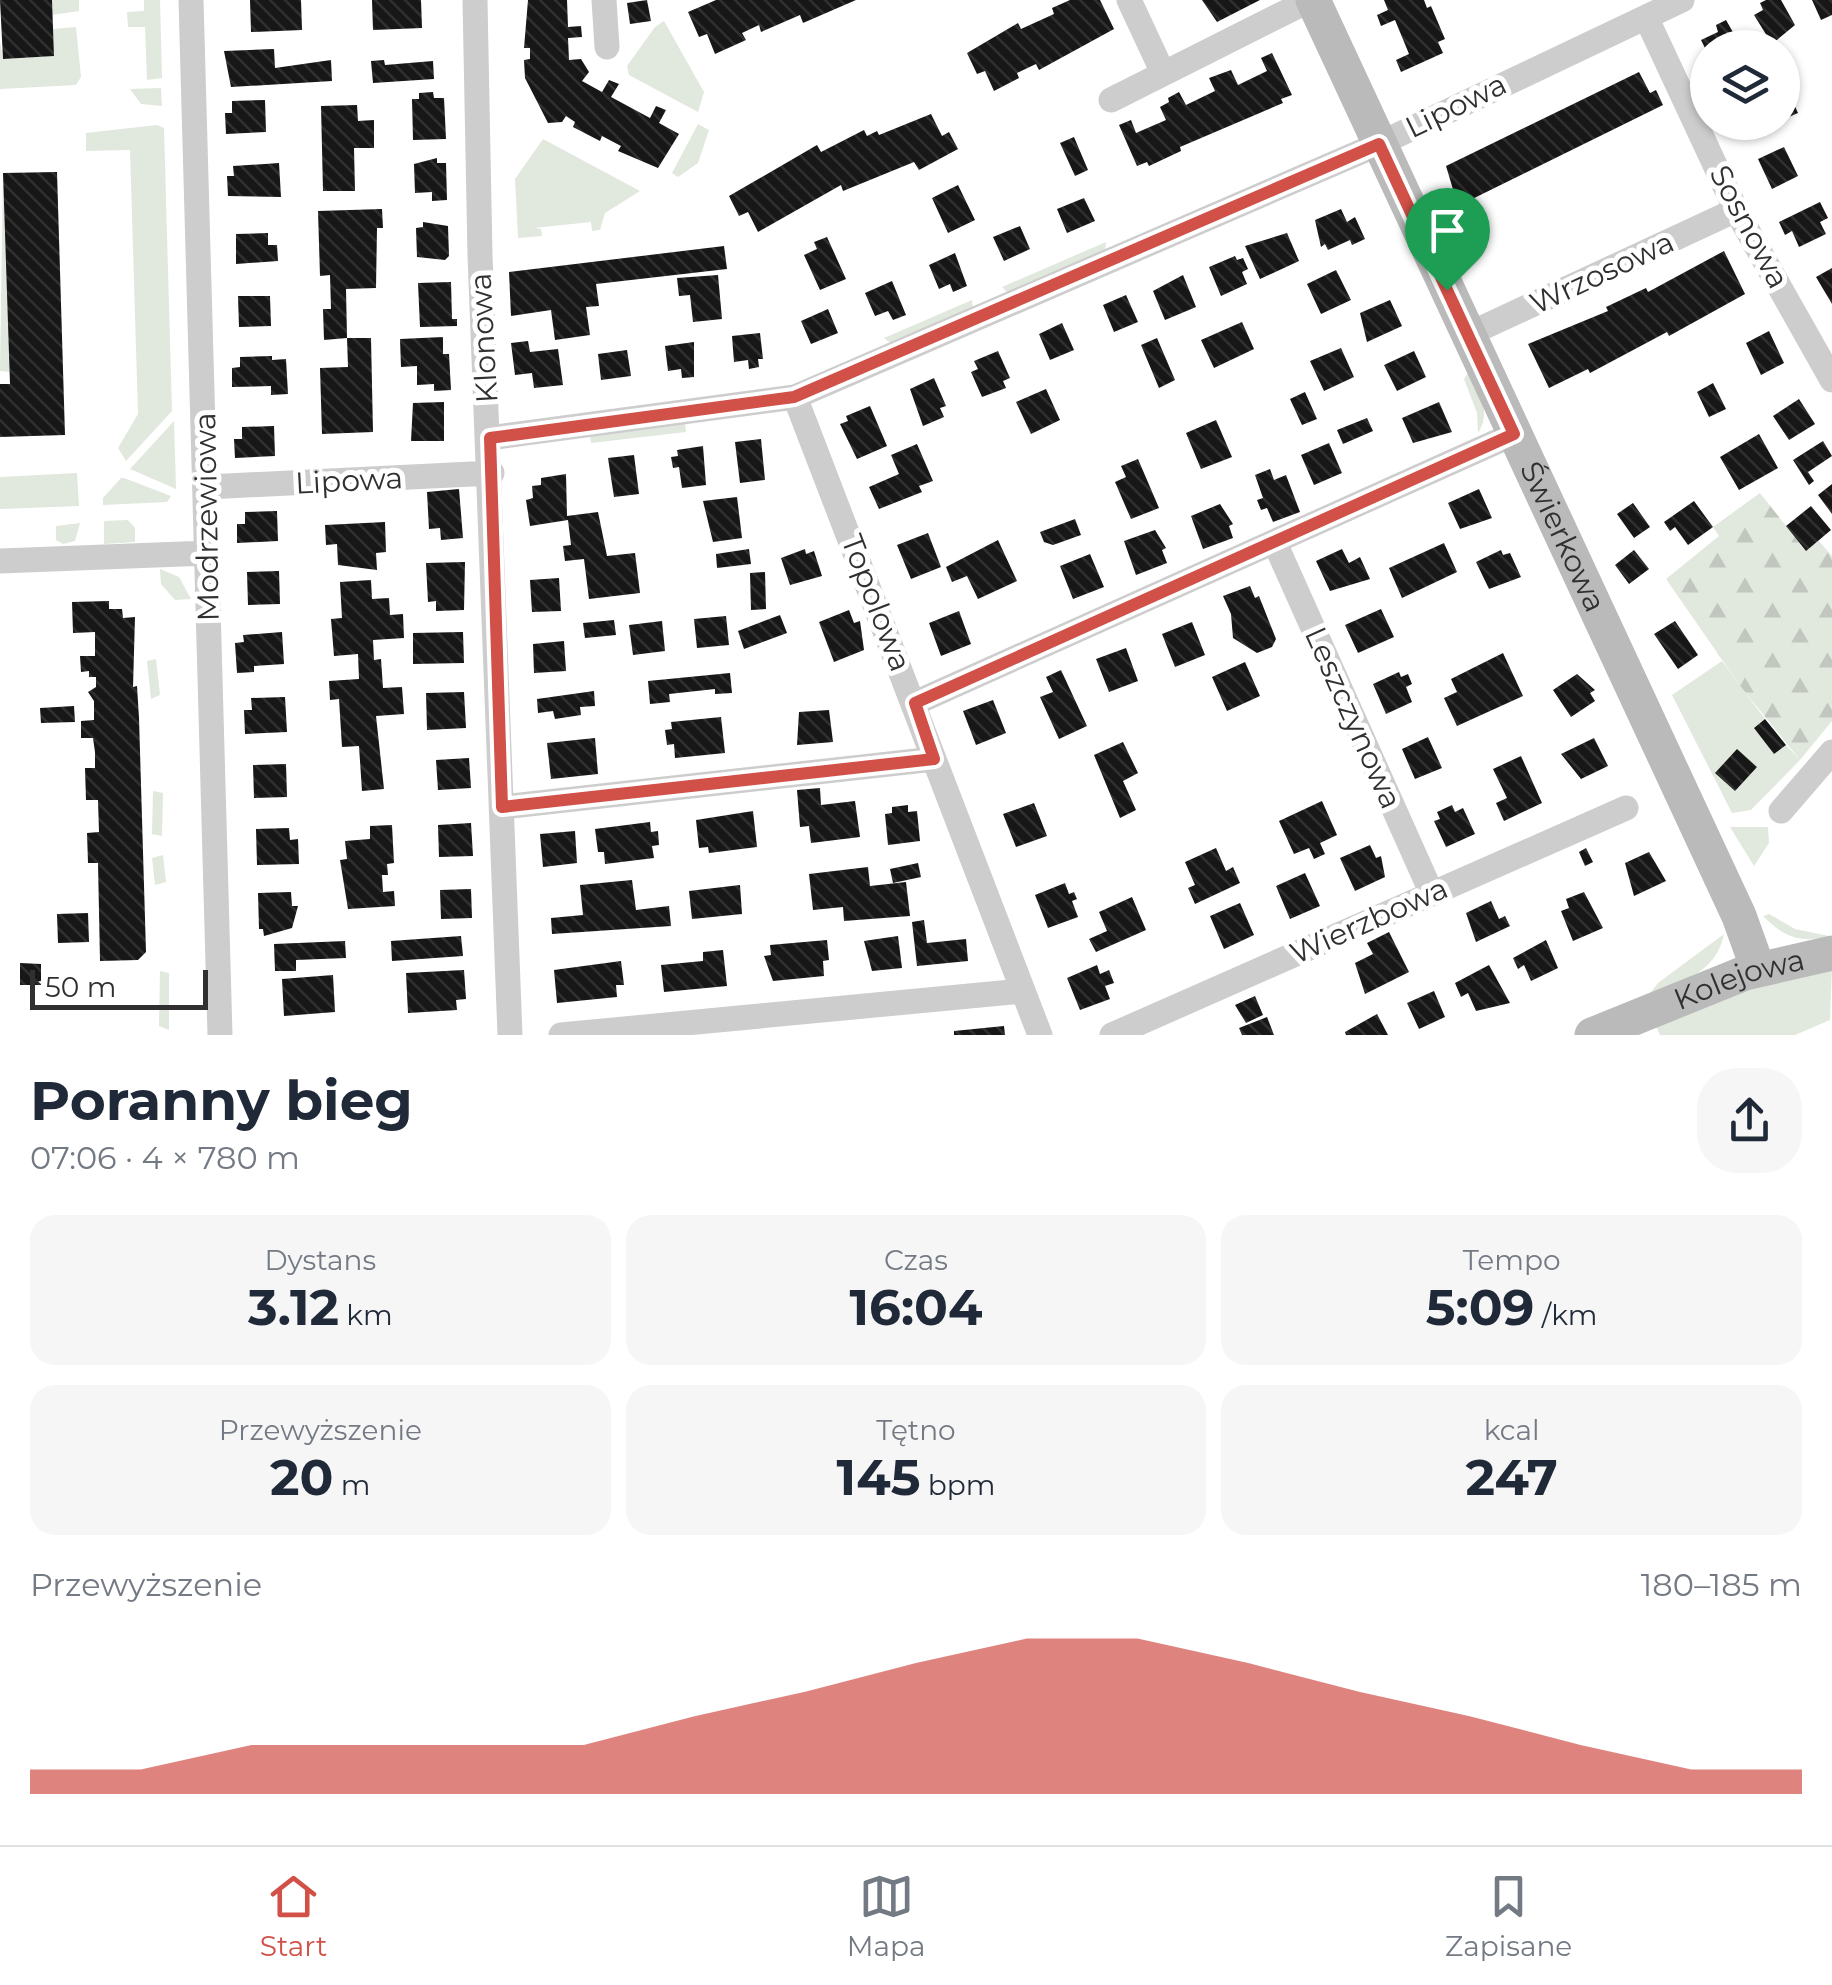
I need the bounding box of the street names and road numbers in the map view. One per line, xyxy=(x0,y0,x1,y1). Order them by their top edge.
street label: Lipowa xyxy=(1399,65,1512,146)
street label: Sosnowa xyxy=(1702,159,1797,295)
street label: Wrzosowa xyxy=(1524,223,1680,322)
street label: Klonowa xyxy=(462,272,505,404)
street label: Modrzewiowa xyxy=(186,412,227,622)
street label: Świerkowa xyxy=(1512,455,1614,618)
street label: Lipowa xyxy=(294,459,404,502)
street label: Topolowa xyxy=(833,529,919,676)
street label: Leszczynowa xyxy=(1297,621,1410,814)
street label: Wierzbowa xyxy=(1284,869,1453,972)
street label: Kolejowa xyxy=(1668,941,1808,1018)

